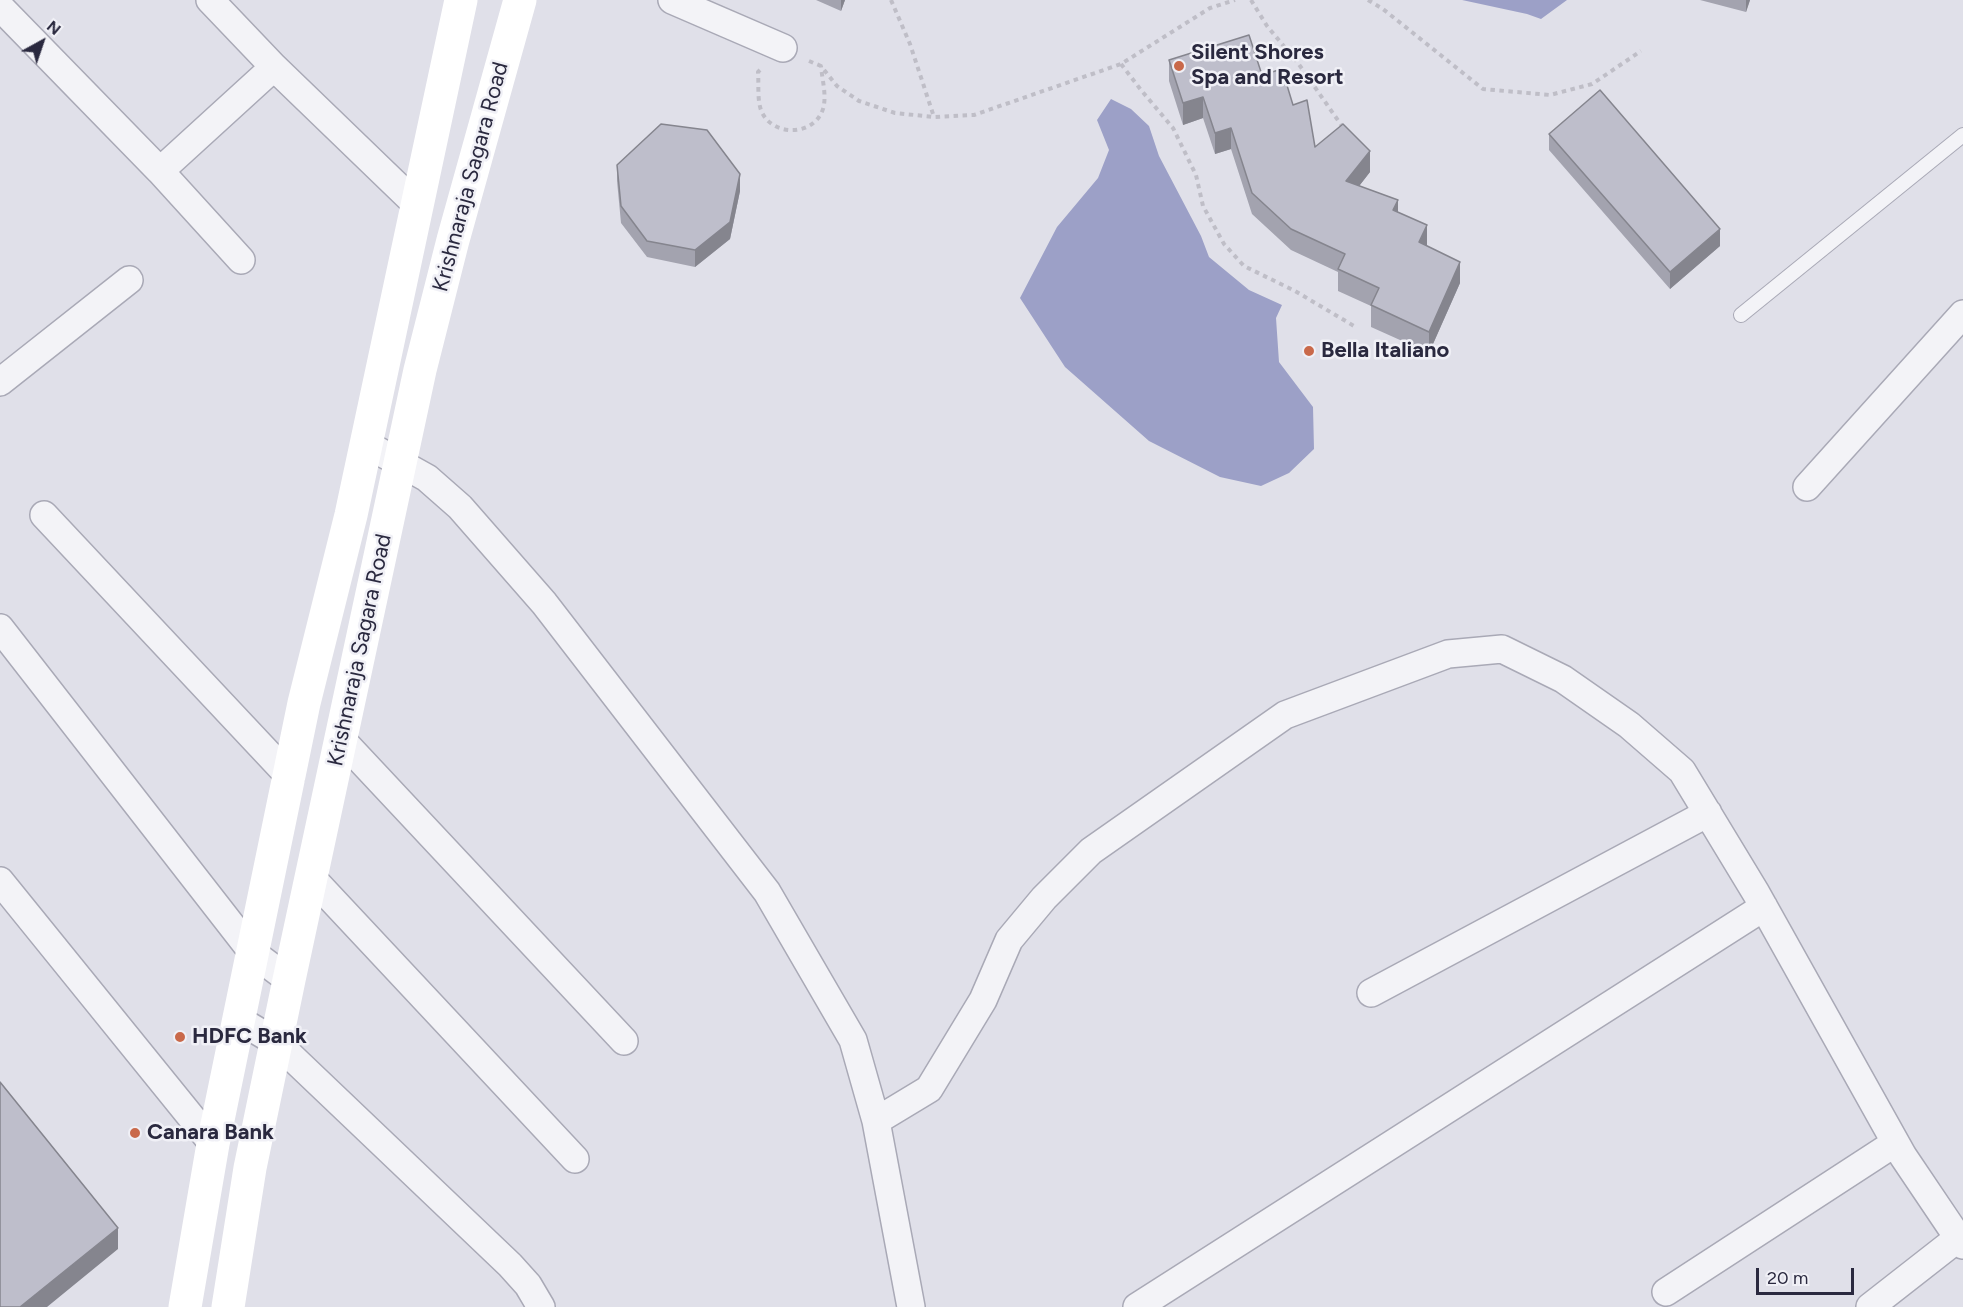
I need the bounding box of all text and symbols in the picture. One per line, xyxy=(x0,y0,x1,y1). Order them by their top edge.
north arrow xyxy=(12,12,72,72)
text: N xyxy=(43,17,65,39)
place label: Silent Shores Spa and Resort xyxy=(1191,40,1344,92)
street label: Krishnaraja Sagara Road xyxy=(428,59,514,295)
marker: Silent Shores Spa and Resort xyxy=(1172,59,1186,73)
place label: Bella Italiano xyxy=(1321,338,1449,364)
marker: Bella Italiano xyxy=(1302,344,1316,358)
street label: Krishnaraja Sagara Road xyxy=(322,531,398,769)
place label: HDFC Bank xyxy=(192,1024,307,1050)
marker: HDFC Bank xyxy=(173,1030,187,1044)
place label: Canara Bank xyxy=(147,1120,274,1146)
marker: Canara Bank xyxy=(128,1126,142,1140)
scale bar xyxy=(1759,1256,1856,1294)
text: 20 m xyxy=(1767,1267,1808,1289)

